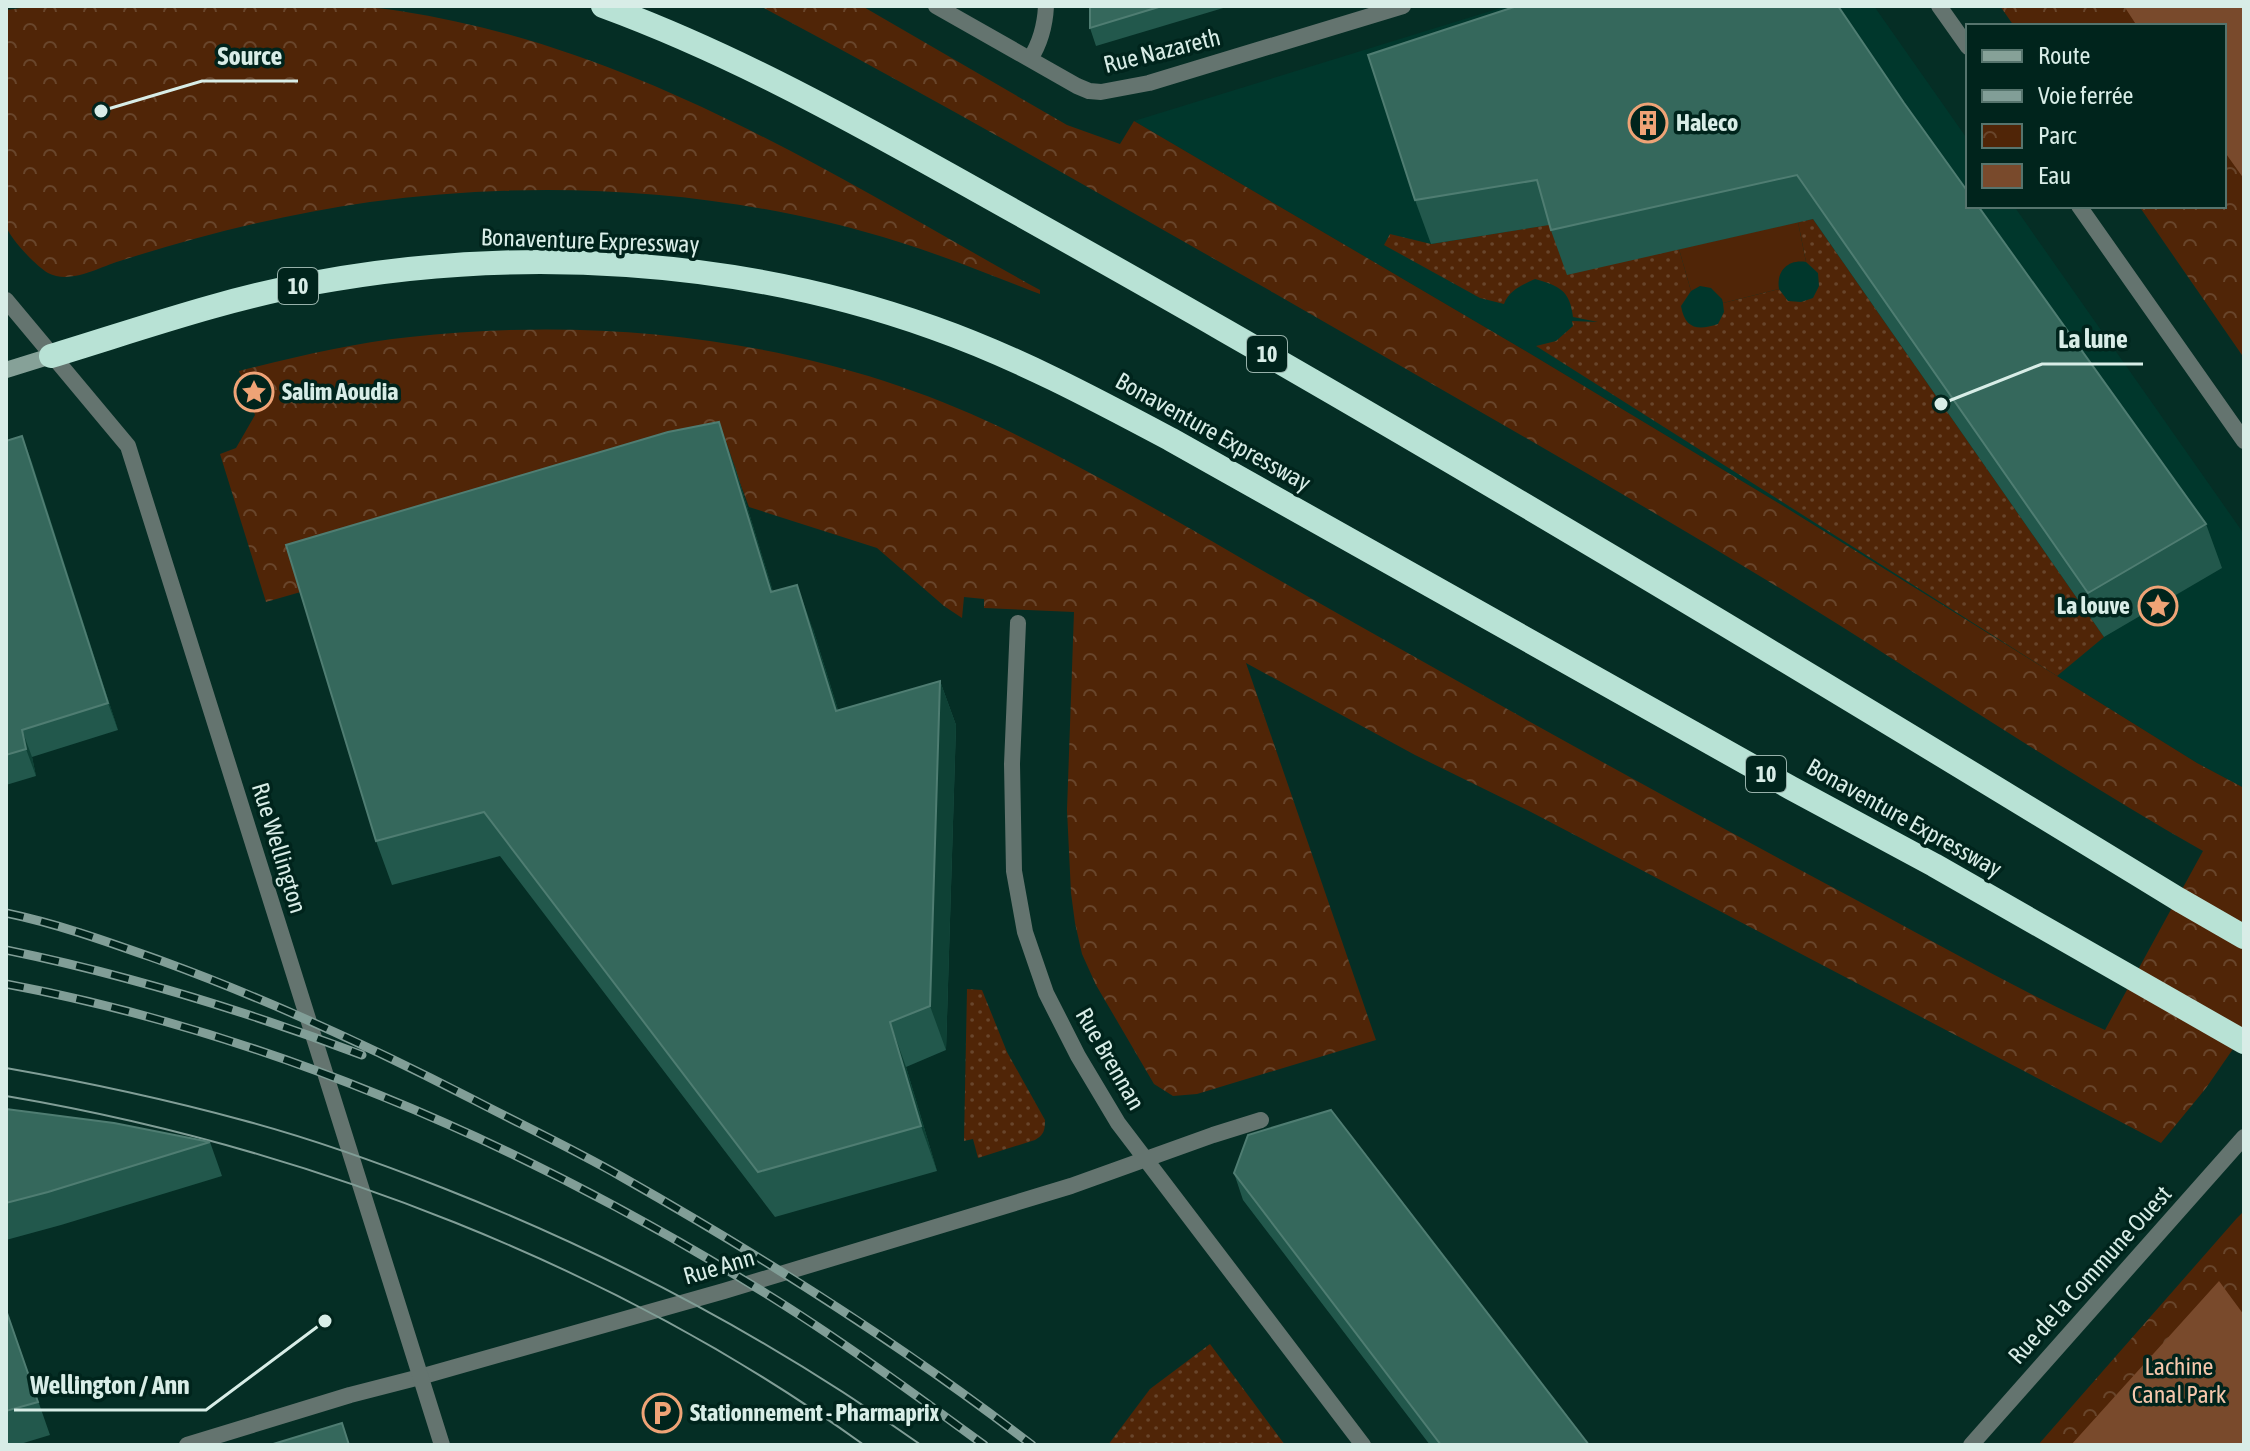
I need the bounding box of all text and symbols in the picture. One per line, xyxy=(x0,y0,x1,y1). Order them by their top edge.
street label: Rue Nazareth xyxy=(1101,23,1223,78)
legend xyxy=(1966,24,2226,208)
callout: Source xyxy=(202,31,298,81)
text: Source xyxy=(218,41,283,71)
text: Route xyxy=(2038,42,2090,69)
text: Voie ferrée xyxy=(2038,82,2133,109)
building icon: Haleco xyxy=(1627,102,1669,144)
place label: Haleco xyxy=(1676,109,1738,136)
text: Parc xyxy=(2038,122,2077,149)
text: Eau xyxy=(2038,162,2071,189)
street label: Bonaventure Expressway xyxy=(480,223,700,258)
road number: 10 xyxy=(278,268,318,304)
callout: La lune xyxy=(2042,314,2143,364)
text: La lune xyxy=(2058,324,2128,354)
road number: 10 xyxy=(1247,336,1287,372)
street label: Bonaventure Expressway xyxy=(1111,367,1316,496)
place icon: Salim Aoudia xyxy=(233,371,275,413)
place label: Salim Aoudia xyxy=(282,378,398,405)
place icon: La louve xyxy=(2137,585,2179,627)
place label: La louve xyxy=(2057,592,2130,619)
street label: Bonaventure Expressway xyxy=(1802,753,2007,882)
road number: 10 xyxy=(1746,756,1786,792)
street label: Rue Wellington xyxy=(247,779,312,916)
street label: Rue Brennan xyxy=(1070,1003,1150,1115)
street label: Rue de la Commune Ouest xyxy=(2003,1180,2177,1369)
street label: Rue Ann xyxy=(680,1244,758,1290)
park label: Lachine Canal Park xyxy=(2132,1353,2227,1408)
callout: Wellington / Ann xyxy=(14,1360,206,1410)
text: Wellington / Ann xyxy=(29,1370,190,1400)
parking icon: Stationnement - Pharmaprix xyxy=(641,1392,683,1434)
place label: Stationnement - Pharmaprix xyxy=(690,1399,939,1426)

